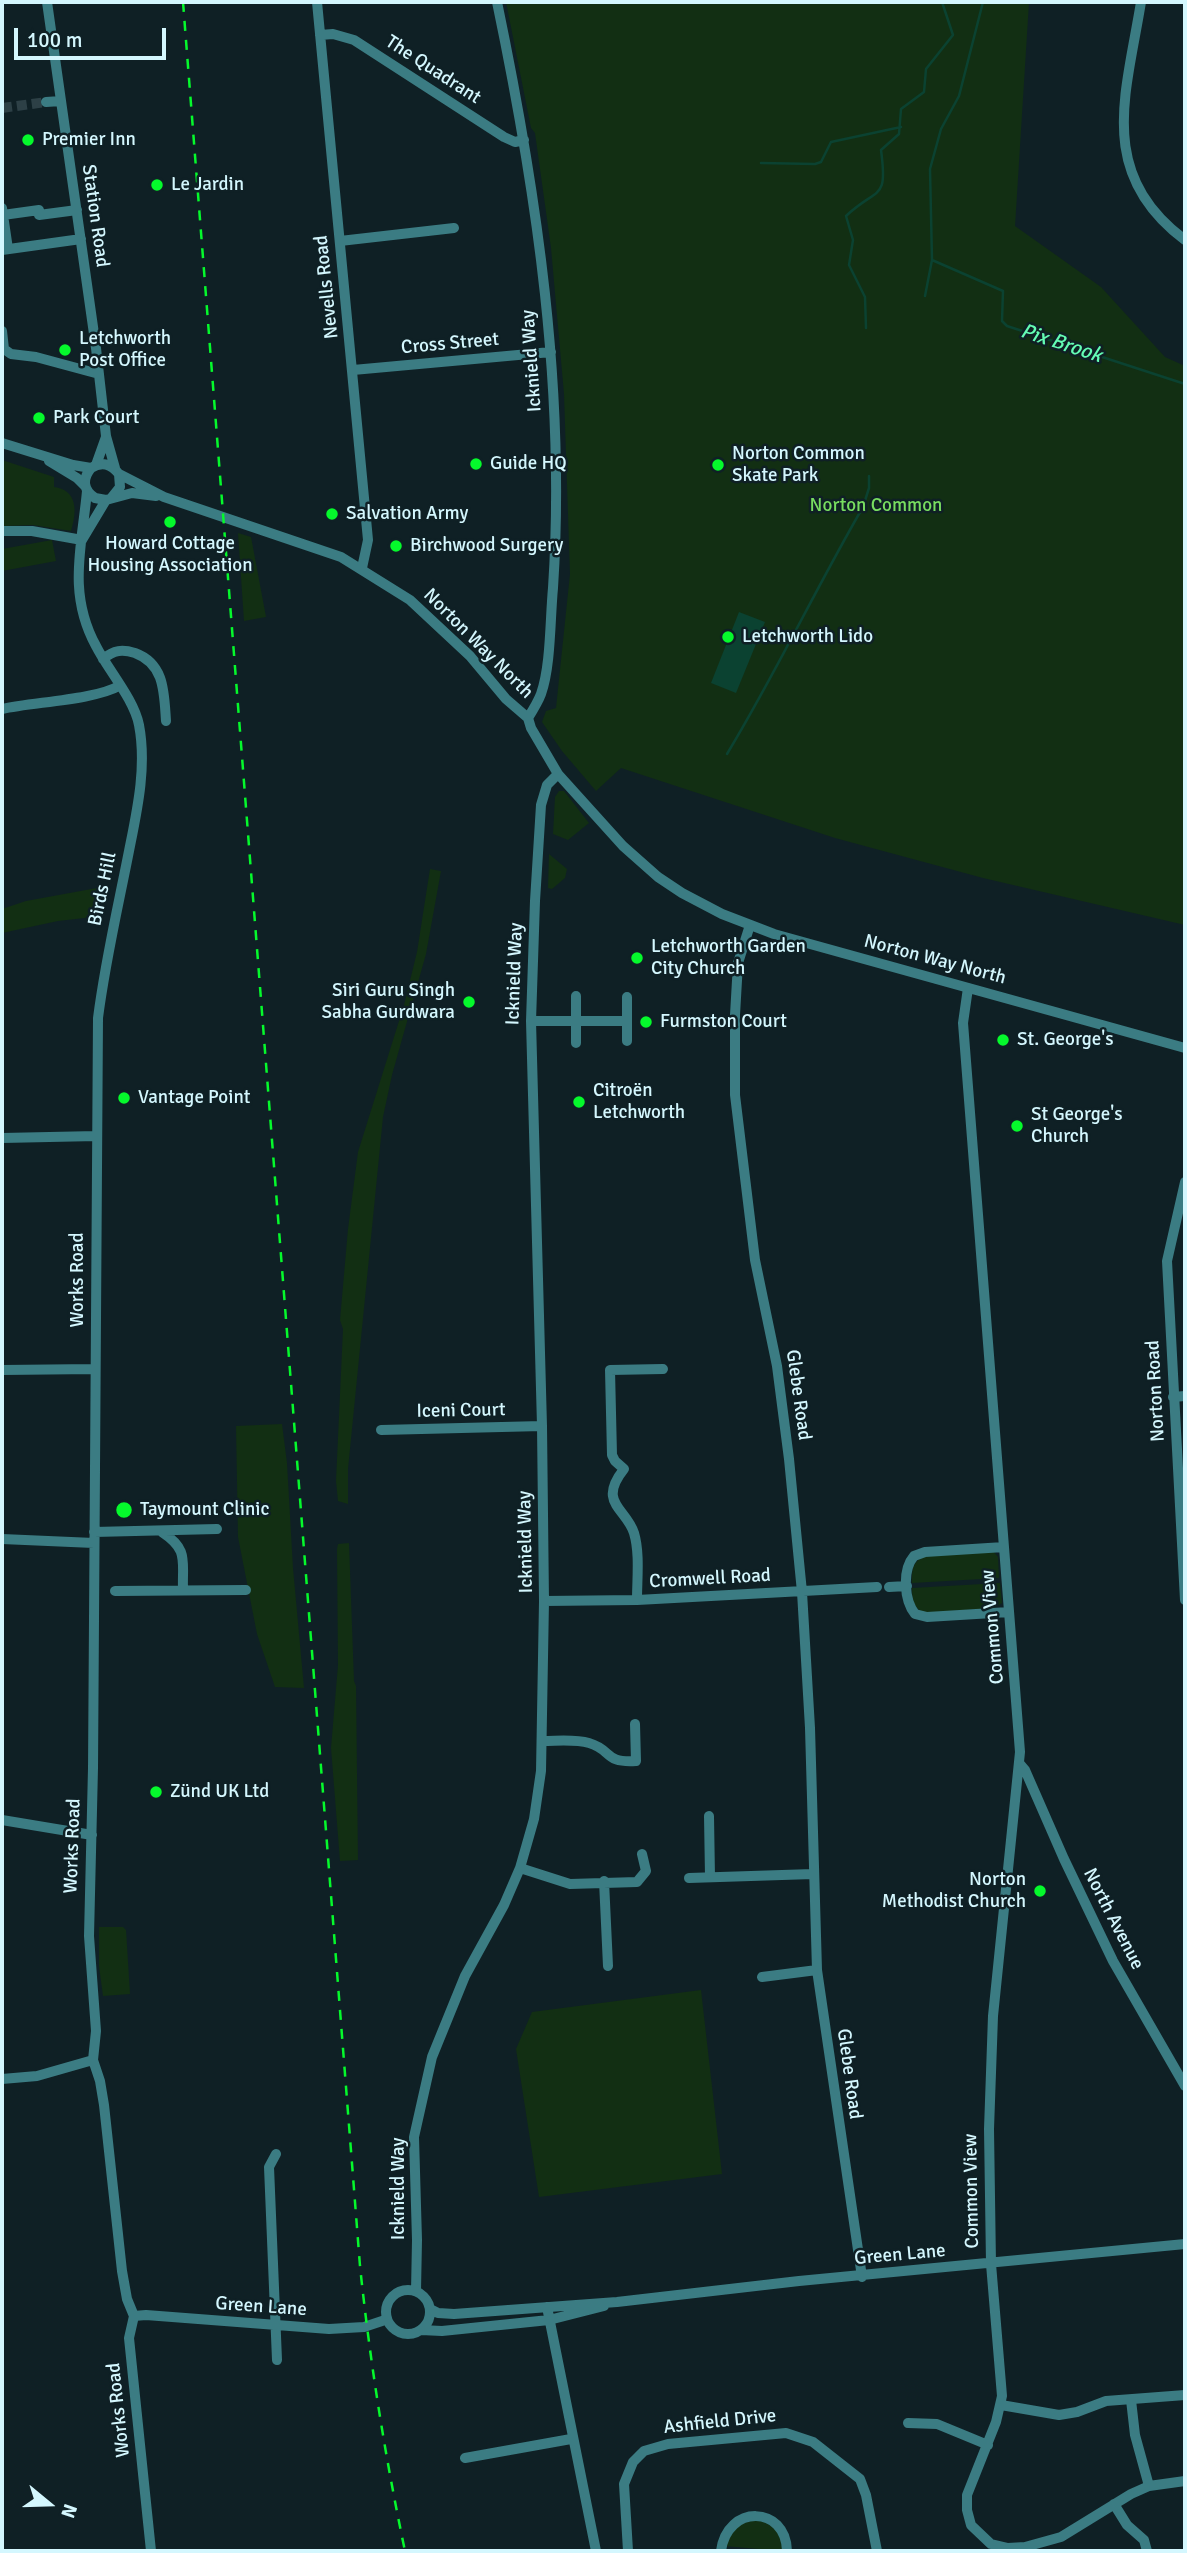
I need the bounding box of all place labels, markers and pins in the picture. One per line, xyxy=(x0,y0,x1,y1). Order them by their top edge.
place label: Premier Inn xyxy=(42,129,136,151)
marker: Premier Inn xyxy=(20,132,36,148)
place label: Le Jardin xyxy=(171,174,244,196)
marker: Le Jardin xyxy=(149,177,165,193)
place label: Letchworth Post Office xyxy=(79,328,171,372)
marker: Letchworth Post Office xyxy=(57,342,73,358)
place label: Park Court xyxy=(53,407,139,429)
marker: Park Court xyxy=(31,410,47,426)
place label: Norton Common Skate Park xyxy=(732,443,865,487)
place label: Guide HQ xyxy=(490,453,567,475)
marker: Guide HQ xyxy=(468,456,484,472)
marker: Norton Common Skate Park xyxy=(710,457,726,473)
place label: Salvation Army xyxy=(346,503,468,525)
marker: Salvation Army xyxy=(324,506,340,522)
marker: Howard Cottage Housing Association xyxy=(162,514,178,530)
place label: Howard Cottage Housing Association xyxy=(87,533,253,577)
place label: Birchwood Surgery xyxy=(410,535,563,557)
marker: Birchwood Surgery xyxy=(388,538,404,554)
place label: Letchworth Lido xyxy=(742,626,873,648)
marker: Letchworth Lido xyxy=(720,629,736,645)
place label: Letchworth Garden City Church xyxy=(651,936,806,980)
marker: Letchworth Garden City Church xyxy=(629,950,645,966)
place label: Siri Guru Singh Sabha Gurdwara xyxy=(321,980,455,1024)
marker: Siri Guru Singh Sabha Gurdwara xyxy=(461,994,477,1010)
place label: Furmston Court xyxy=(660,1011,787,1033)
marker: Furmston Court xyxy=(638,1014,654,1030)
place label: St. George's xyxy=(1017,1029,1114,1051)
marker: St. George's xyxy=(995,1032,1011,1048)
place label: Citroën Letchworth xyxy=(593,1080,685,1124)
place label: Vantage Point xyxy=(138,1087,250,1109)
marker: Vantage Point xyxy=(116,1090,132,1106)
marker: Citroën Letchworth xyxy=(571,1094,587,1110)
place label: St George's Church xyxy=(1031,1104,1123,1148)
marker: St George's Church xyxy=(1009,1118,1025,1134)
place label: Taymount Clinic xyxy=(140,1499,269,1521)
marker: Taymount Clinic xyxy=(114,1500,134,1520)
place label: Zünd UK Ltd xyxy=(170,1781,269,1803)
marker: Zünd UK Ltd xyxy=(148,1784,164,1800)
place label: Norton Methodist Church xyxy=(882,1869,1026,1913)
marker: Norton Methodist Church xyxy=(1032,1883,1048,1899)

